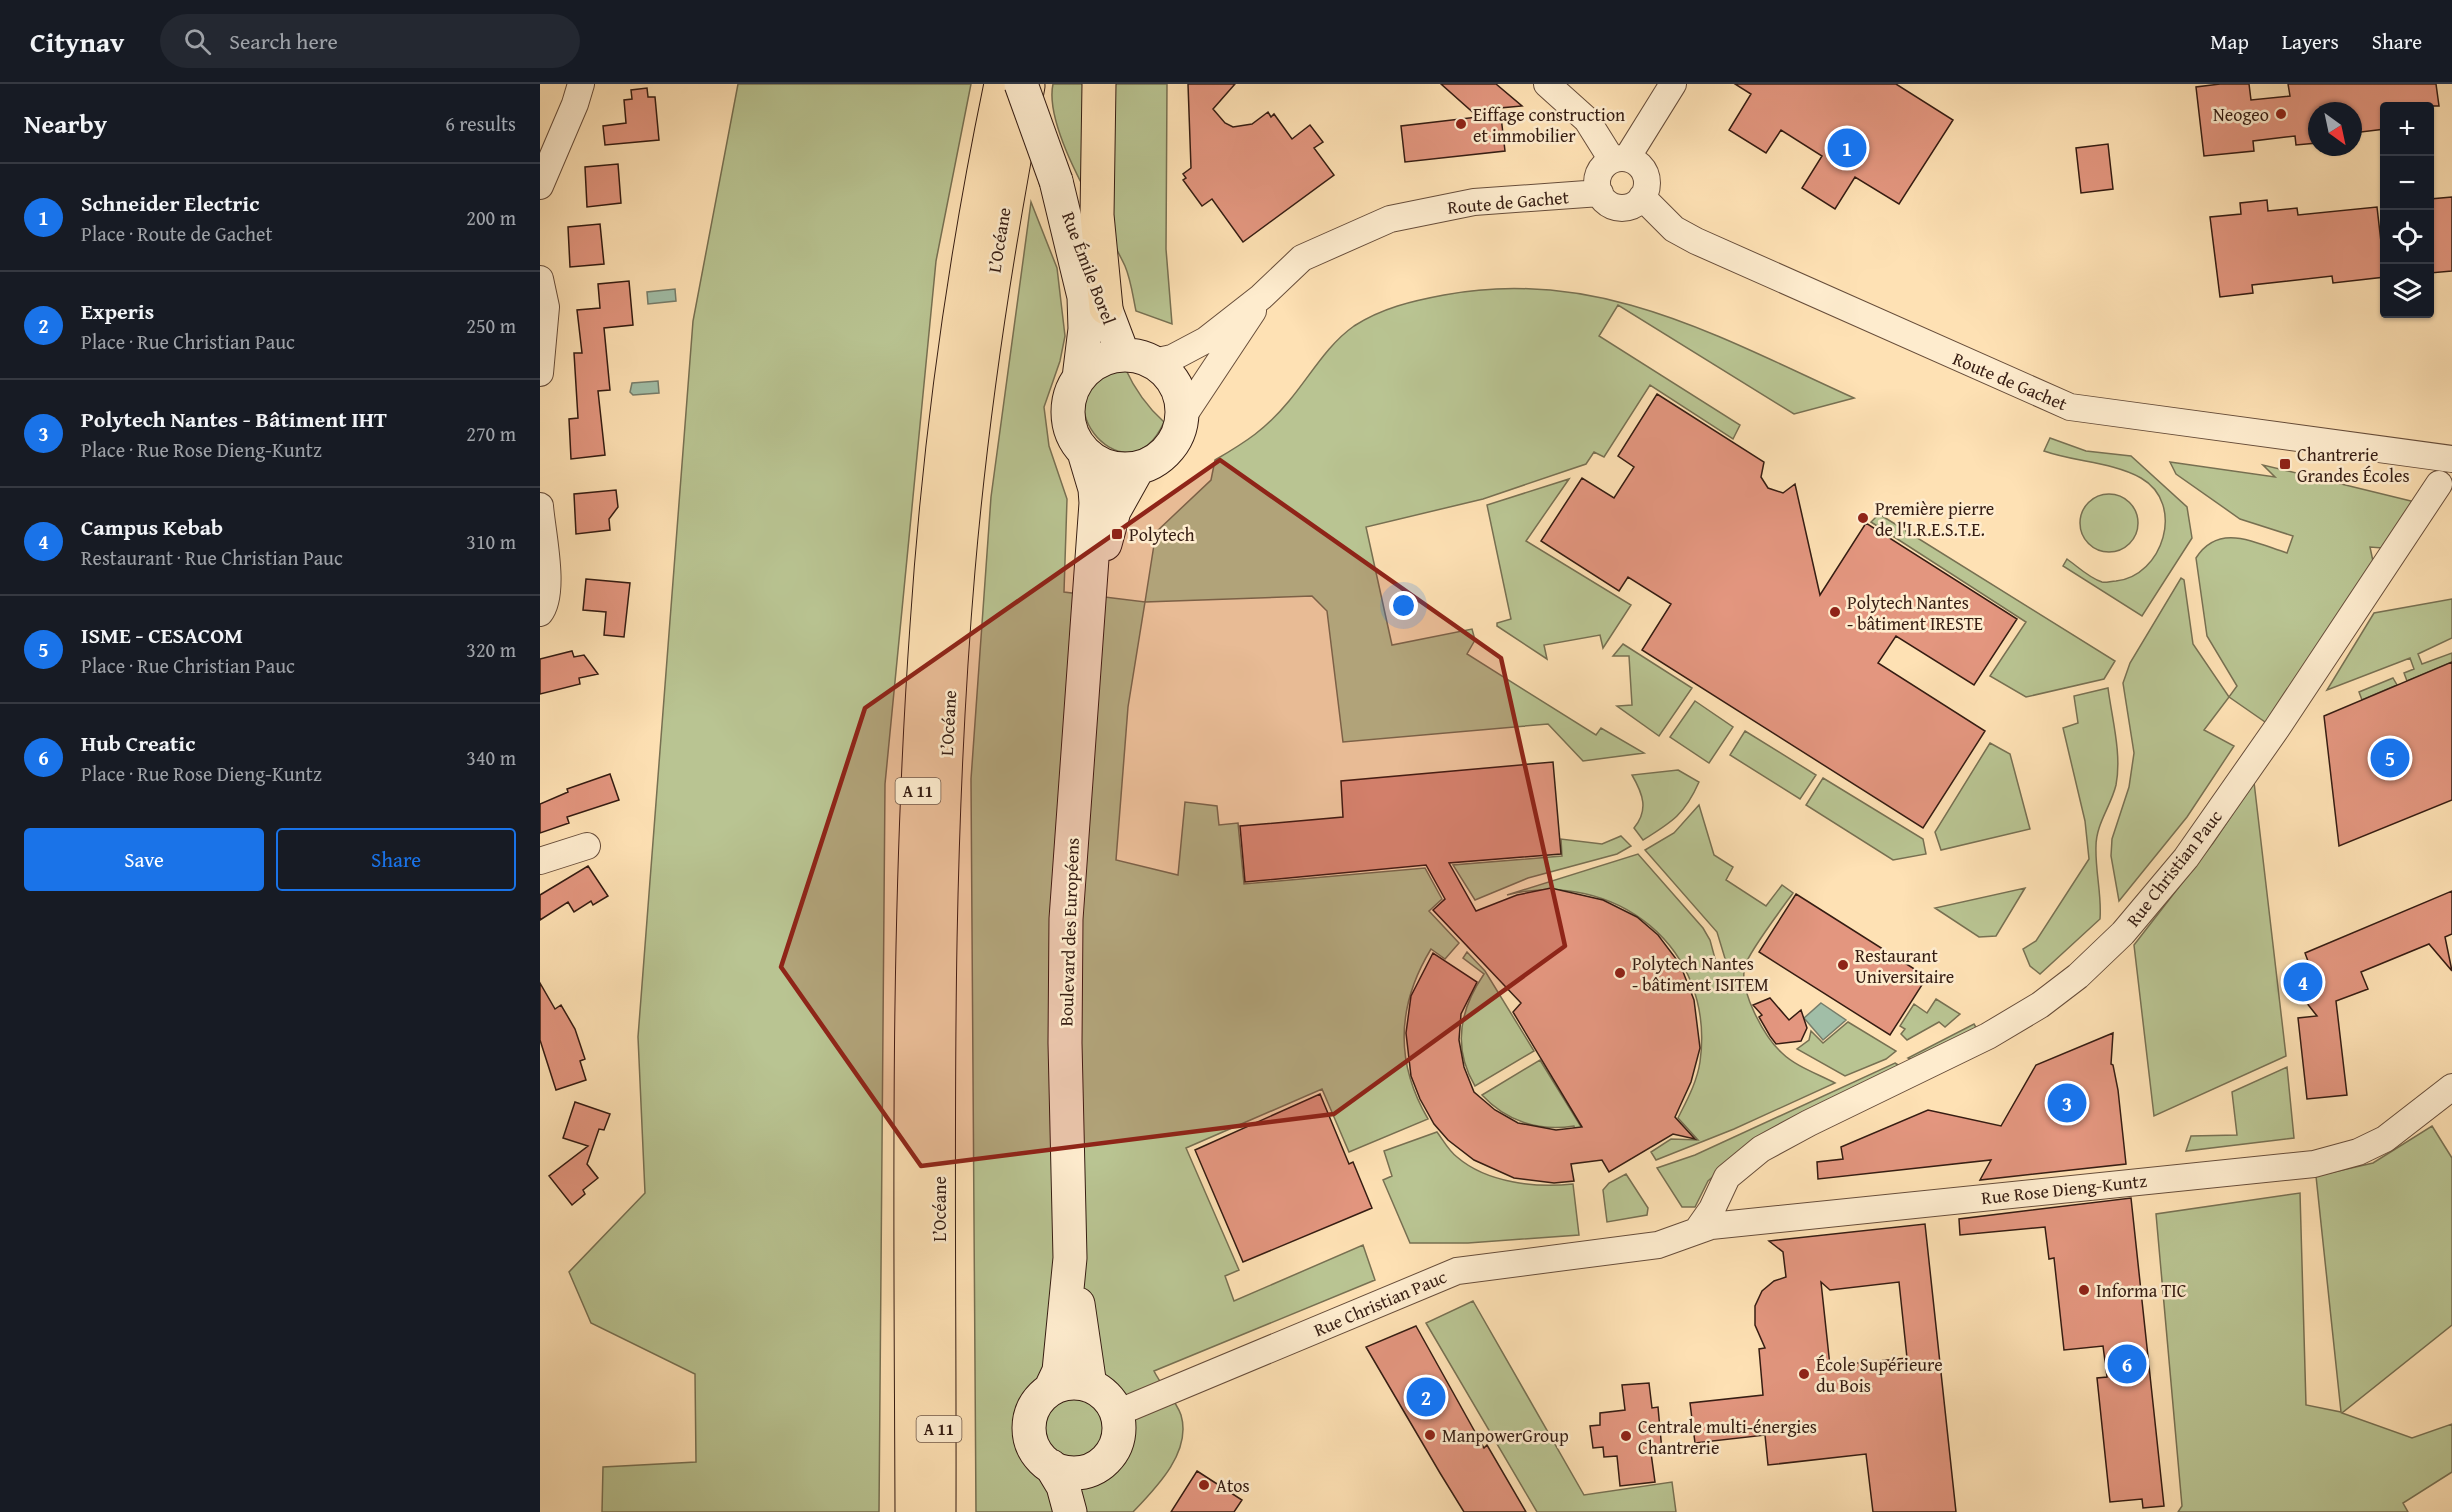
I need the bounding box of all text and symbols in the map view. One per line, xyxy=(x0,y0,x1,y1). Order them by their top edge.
search box xyxy=(160,14,580,68)
text: Citynav xyxy=(30,21,124,62)
icon: search xyxy=(181,25,214,58)
text: Search here xyxy=(229,25,338,57)
text: Map xyxy=(2210,26,2249,57)
text: Layers xyxy=(2282,26,2339,57)
text: Share xyxy=(2372,26,2422,57)
place label: Eiffage construction et immobilier xyxy=(1473,101,1625,149)
place label: Neogeo xyxy=(2213,101,2269,128)
north arrow xyxy=(2308,102,2362,156)
map controls xyxy=(2380,102,2434,318)
button: + xyxy=(2380,102,2434,156)
text: Nearby xyxy=(24,104,107,143)
marker: Neogeo xyxy=(2274,107,2288,121)
text: 6 results xyxy=(445,109,516,138)
marker: Eiffage construction et immobilier xyxy=(1454,117,1468,131)
pin: 1 xyxy=(1828,126,1866,170)
button: − xyxy=(2380,156,2434,210)
street label: Route de Gachet xyxy=(1446,183,1570,221)
text: Schneider Electric xyxy=(81,187,259,219)
text: 1 xyxy=(38,203,49,232)
text: 200 m xyxy=(466,203,516,232)
street label: L’Océane xyxy=(981,205,1017,275)
street label: Rue Émile Borel xyxy=(1055,208,1123,328)
button: locate xyxy=(2380,210,2434,264)
text: Place · Route de Gachet xyxy=(81,219,273,248)
button: layers xyxy=(2380,264,2434,318)
text: Experis xyxy=(81,295,154,327)
text: 2 xyxy=(38,311,49,340)
text: 250 m xyxy=(466,311,516,340)
text: Place · Rue Christian Pauc xyxy=(81,327,295,356)
street label: Route de Gachet xyxy=(1949,345,2072,417)
text: Polytech Nantes - Bâtiment IHT xyxy=(81,403,387,435)
text: 3 xyxy=(38,419,49,448)
text: 270 m xyxy=(466,419,516,448)
text: Place · Rue Rose Dieng-Kuntz xyxy=(81,435,322,464)
place label: Chantrerie Grandes Écoles xyxy=(2297,441,2410,489)
marker: Chantrerie Grandes Écoles xyxy=(2278,457,2292,471)
place label: Première pierre de l'I.R.E.S.T.E. xyxy=(1875,495,1994,543)
text: Campus Kebab xyxy=(81,511,223,543)
marker: Première pierre de l'I.R.E.S.T.E. xyxy=(1856,511,1870,525)
place label: Polytech xyxy=(1129,521,1195,548)
text: 4 xyxy=(38,527,49,556)
text: 310 m xyxy=(466,527,516,556)
marker: Polytech xyxy=(1110,527,1124,541)
text: Restaurant · Rue Christian Pauc xyxy=(81,543,343,572)
place label: Polytech Nantes - bâtiment IRESTE xyxy=(1847,589,1983,637)
your location xyxy=(1389,591,1418,620)
marker: Polytech Nantes - bâtiment IRESTE xyxy=(1828,605,1842,619)
text: ISME - CESACOM xyxy=(81,619,243,651)
text: 5 xyxy=(38,635,49,664)
text: 320 m xyxy=(466,635,516,664)
text: Place · Rue Christian Pauc xyxy=(81,651,295,680)
street label: L’Océane xyxy=(933,689,963,757)
text: Hub Creatic xyxy=(81,727,195,759)
pin: 5 xyxy=(2370,736,2410,780)
text: 6 xyxy=(38,743,49,772)
text: 340 m xyxy=(466,743,516,772)
text: Place · Rue Rose Dieng-Kuntz xyxy=(81,759,322,788)
road number: A 11 xyxy=(896,778,940,804)
street label: Rue Christian Pauc xyxy=(2120,804,2228,932)
button: Save xyxy=(24,828,264,891)
button: Share xyxy=(276,828,516,891)
street label: Boulevard des Européens xyxy=(1052,837,1086,1027)
place label: Restaurant Universitaire xyxy=(1855,942,1954,990)
place label: Polytech Nantes - bâtiment ISITEM xyxy=(1632,950,1769,998)
marker: Restaurant Universitaire xyxy=(1836,958,1850,972)
pin: 4 xyxy=(2284,960,2322,1004)
marker: Polytech Nantes - bâtiment ISITEM xyxy=(1613,966,1627,980)
pin: 3 xyxy=(2048,1080,2086,1126)
street label: Rue Rose Dieng-Kuntz xyxy=(1980,1167,2148,1211)
street label: L’Océane xyxy=(926,1176,953,1242)
street label: Rue Christian Pauc xyxy=(1309,1263,1451,1343)
place label: Informa TIC xyxy=(2096,1277,2187,1304)
marker: Informa TIC xyxy=(2077,1283,2091,1297)
pin: 6 xyxy=(2108,1342,2146,1386)
place label: École Supérieure du Bois xyxy=(1816,1351,1943,1399)
marker: École Supérieure du Bois xyxy=(1797,1367,1811,1381)
pin: 2 xyxy=(1406,1374,1446,1420)
place label: Centrale multi-énergies Chantrerie xyxy=(1638,1413,1817,1461)
road number: A 11 xyxy=(916,1416,962,1442)
place label: ManpowerGroup xyxy=(1442,1422,1569,1449)
marker: ManpowerGroup xyxy=(1423,1428,1437,1442)
marker: Centrale multi-énergies Chantrerie xyxy=(1619,1429,1633,1443)
place label: Atos xyxy=(1216,1472,1250,1499)
marker: Atos xyxy=(1197,1478,1211,1492)

